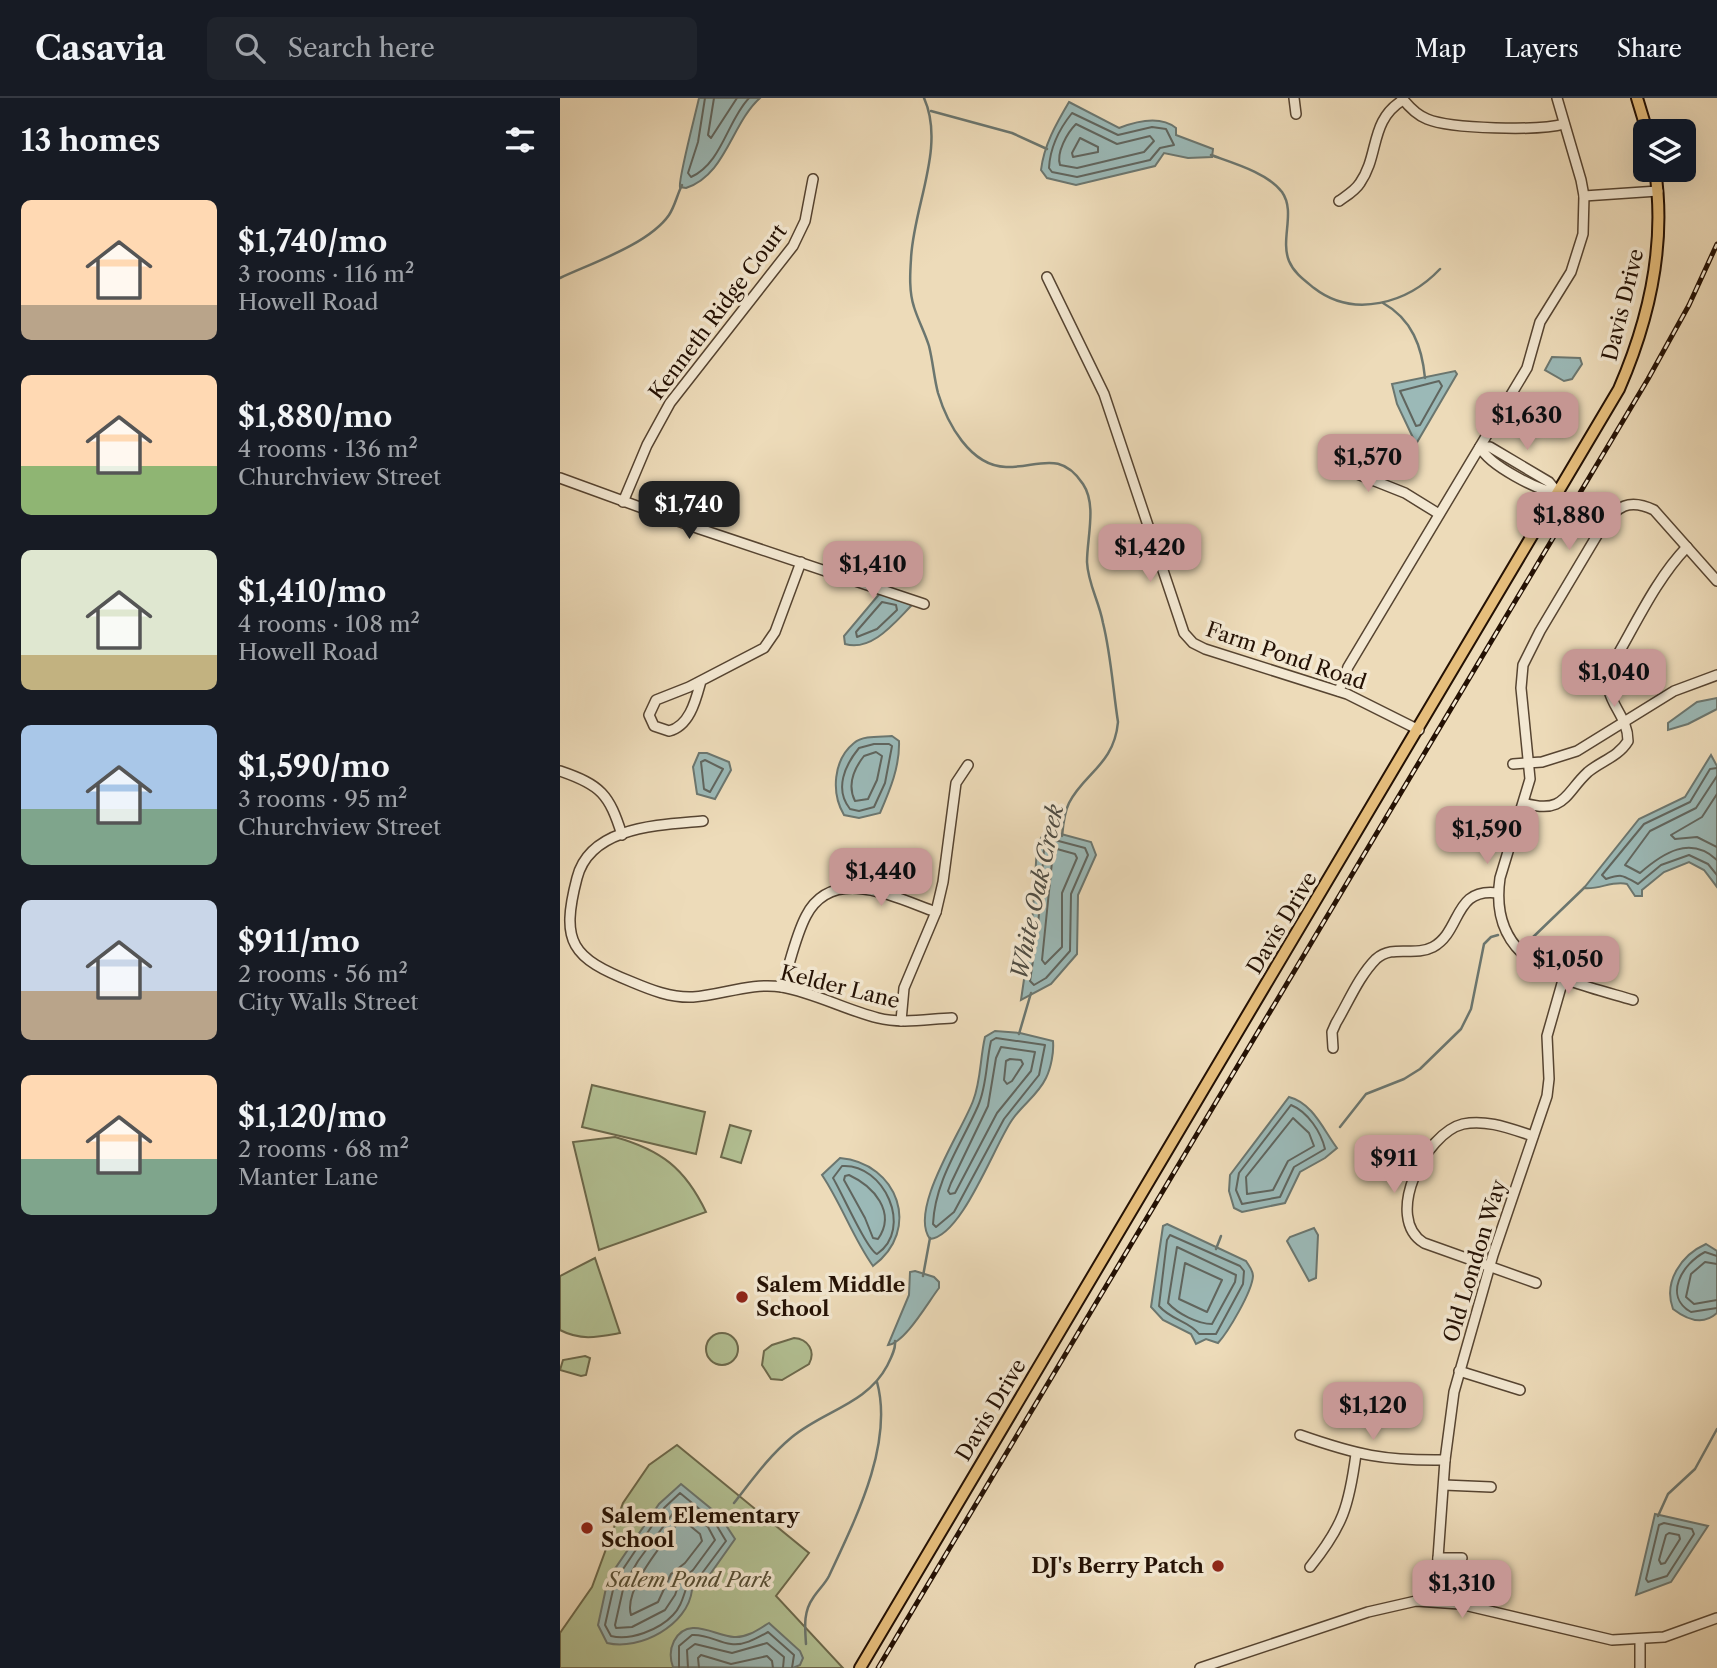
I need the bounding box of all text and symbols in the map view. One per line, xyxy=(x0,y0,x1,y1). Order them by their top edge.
search box xyxy=(207,17,697,80)
text: Casavia xyxy=(35,28,165,69)
icon: search xyxy=(231,29,269,67)
text: Search here xyxy=(287,32,435,64)
text: Map xyxy=(1415,34,1466,63)
text: Layers xyxy=(1504,34,1579,63)
text: Share xyxy=(1617,34,1682,63)
map controls xyxy=(1633,119,1696,182)
button: layers xyxy=(1633,119,1696,182)
icon: filters xyxy=(501,121,539,159)
text: 13 homes xyxy=(21,122,160,159)
street label: Kenneth Ridge Court xyxy=(644,219,792,404)
text: $1,740/mo xyxy=(238,223,387,260)
icon: home xyxy=(77,228,161,312)
street label: Davis Drive xyxy=(1597,246,1649,364)
text: 3 rooms · 116 m² xyxy=(238,260,414,288)
text: Howell Road xyxy=(238,288,379,316)
pin: $1,630 xyxy=(1470,392,1584,452)
text: $1,880/mo xyxy=(238,398,392,435)
text: $1,630 xyxy=(1492,401,1562,429)
icon: home xyxy=(77,403,161,487)
pin: $1,570 xyxy=(1311,434,1425,494)
text: 4 rooms · 136 m² xyxy=(238,435,418,463)
text: $1,570 xyxy=(1334,443,1402,471)
text: Churchview Street xyxy=(238,463,441,491)
pin: $1,740 xyxy=(632,482,746,541)
text: $1,740 xyxy=(655,490,723,518)
pin: $1,880 xyxy=(1512,492,1626,552)
text: $1,880 xyxy=(1533,501,1605,529)
pin: $1,420 xyxy=(1093,524,1207,584)
text: $1,420 xyxy=(1114,533,1186,561)
pin: $1,410 xyxy=(816,542,930,601)
text: $1,410 xyxy=(839,550,907,578)
text: $1,410/mo xyxy=(238,573,386,610)
icon: home xyxy=(77,578,161,662)
text: 4 rooms · 108 m² xyxy=(238,610,420,638)
street label: Farm Pond Road xyxy=(1203,616,1370,695)
text: Howell Road xyxy=(238,638,379,666)
pin: $1,040 xyxy=(1557,650,1671,709)
text: $1,040 xyxy=(1578,658,1650,686)
text: $1,590/mo xyxy=(238,748,390,785)
icon: home xyxy=(77,753,161,837)
text: 3 rooms · 95 m² xyxy=(238,785,407,813)
water label: White Oak Creek xyxy=(1005,802,1069,982)
pin: $1,590 xyxy=(1430,806,1544,866)
text: Churchview Street xyxy=(238,813,441,841)
text: $1,590 xyxy=(1452,815,1522,843)
pin: $1,440 xyxy=(824,848,938,908)
text: $1,440 xyxy=(845,857,917,885)
street label: Davis Drive xyxy=(1241,867,1322,978)
text: $911/mo xyxy=(238,923,360,960)
icon: home xyxy=(77,928,161,1012)
pin: $1,050 xyxy=(1511,936,1625,996)
text: $1,050 xyxy=(1532,945,1604,973)
text: 2 rooms · 56 m² xyxy=(238,960,408,988)
street label: Kelder Lane xyxy=(778,960,902,1013)
text: City Walls Street xyxy=(238,988,418,1016)
text: $1,120/mo xyxy=(238,1098,387,1135)
icon: home xyxy=(77,1103,161,1187)
text: 2 rooms · 68 m² xyxy=(238,1135,409,1163)
pin: $911 xyxy=(1353,1136,1435,1195)
text: $911 xyxy=(1370,1144,1418,1172)
text: Manter Lane xyxy=(238,1163,378,1191)
street label: Old London Way xyxy=(1438,1176,1511,1345)
place label: Salem Middle School xyxy=(756,1272,905,1321)
marker: Salem Middle School xyxy=(734,1289,750,1305)
street label: Davis Drive xyxy=(950,1354,1031,1465)
pin: $1,120 xyxy=(1316,1382,1430,1442)
text: $1,120 xyxy=(1339,1391,1407,1419)
place label: Salem Elementary School xyxy=(601,1503,800,1552)
marker: Salem Elementary School xyxy=(579,1520,595,1536)
place label: DJ's Berry Patch xyxy=(1031,1553,1205,1578)
marker: DJ's Berry Patch xyxy=(1210,1558,1226,1574)
pin: $1,310 xyxy=(1405,1560,1519,1620)
park label: Salem Pond Park xyxy=(605,1567,771,1592)
text: $1,310 xyxy=(1428,1569,1496,1597)

